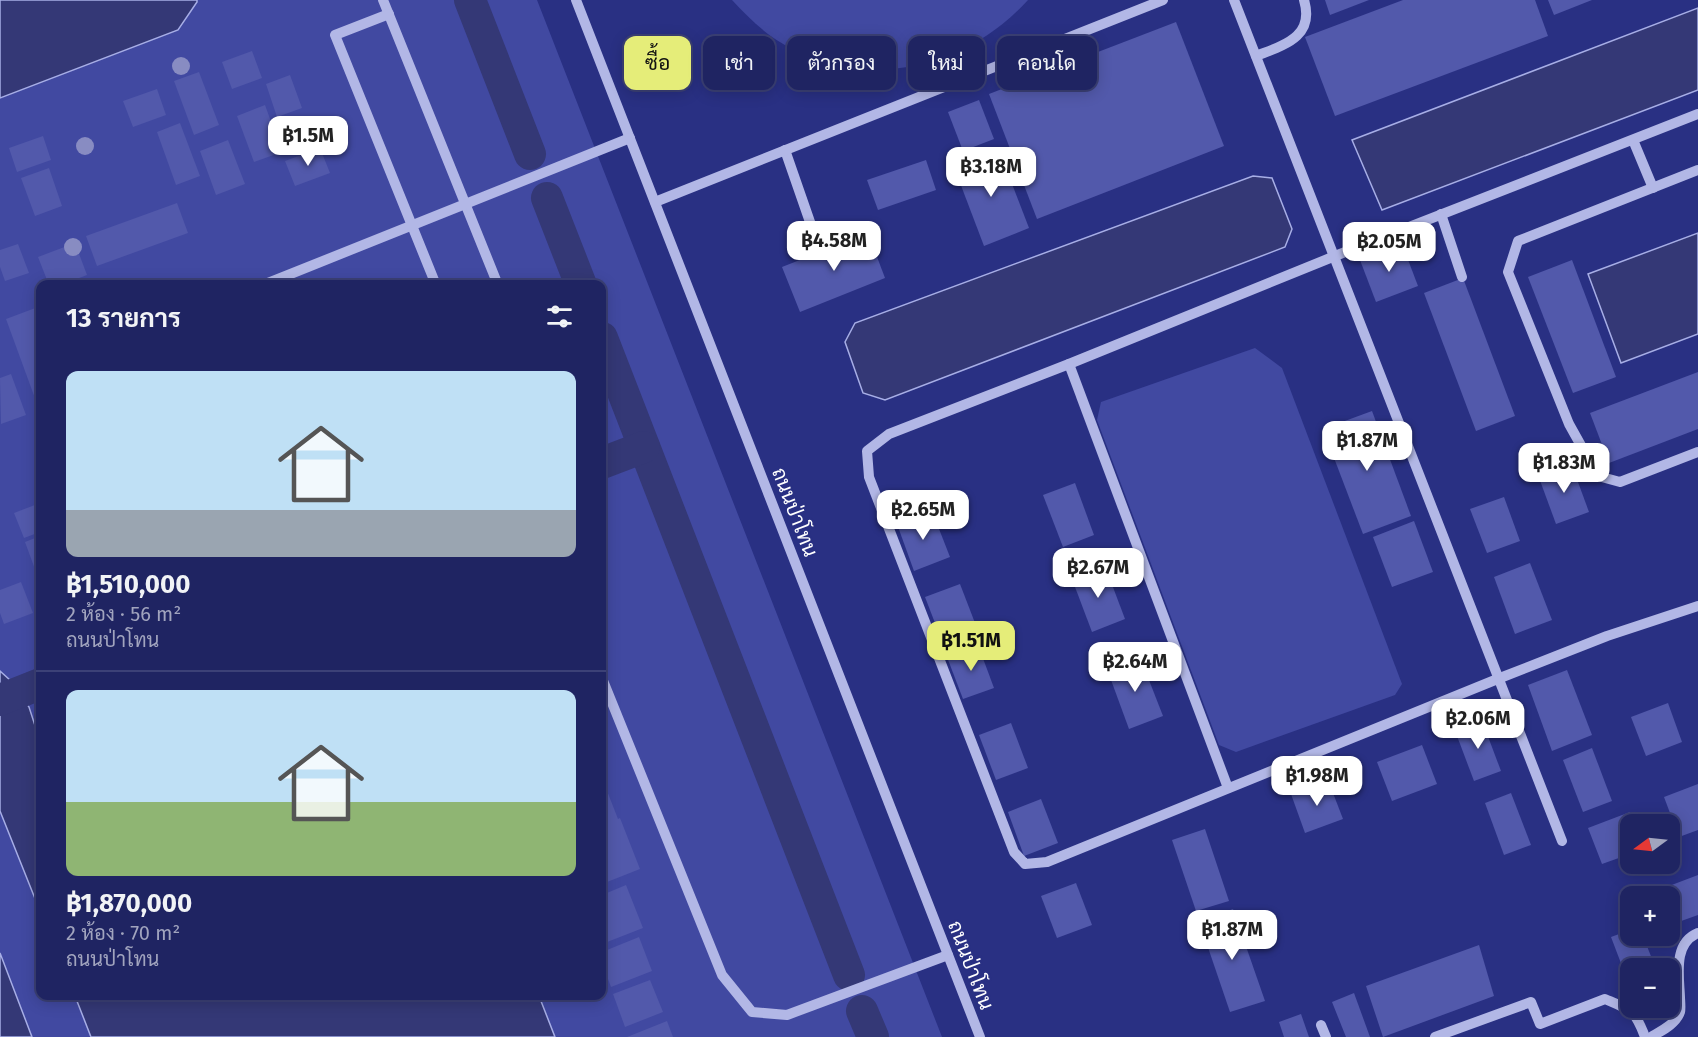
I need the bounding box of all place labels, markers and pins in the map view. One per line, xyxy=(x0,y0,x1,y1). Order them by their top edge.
pin: ฿1.5M xyxy=(266,116,350,167)
pin: ฿3.18M xyxy=(942,147,1040,198)
pin: ฿4.58M xyxy=(785,221,883,272)
pin: ฿2.05M xyxy=(1340,222,1438,273)
pin: ฿1.87M xyxy=(1318,421,1416,472)
pin: ฿1.83M xyxy=(1515,443,1613,494)
pin: ฿2.65M xyxy=(874,490,972,541)
pin: ฿2.67M xyxy=(1049,548,1147,599)
pin: ฿1.51M xyxy=(922,621,1020,672)
pin: ฿2.64M xyxy=(1086,642,1184,693)
pin: ฿2.06M xyxy=(1429,699,1527,750)
pin: ฿1.98M xyxy=(1268,756,1366,807)
pin: ฿1.87M xyxy=(1183,910,1281,961)

